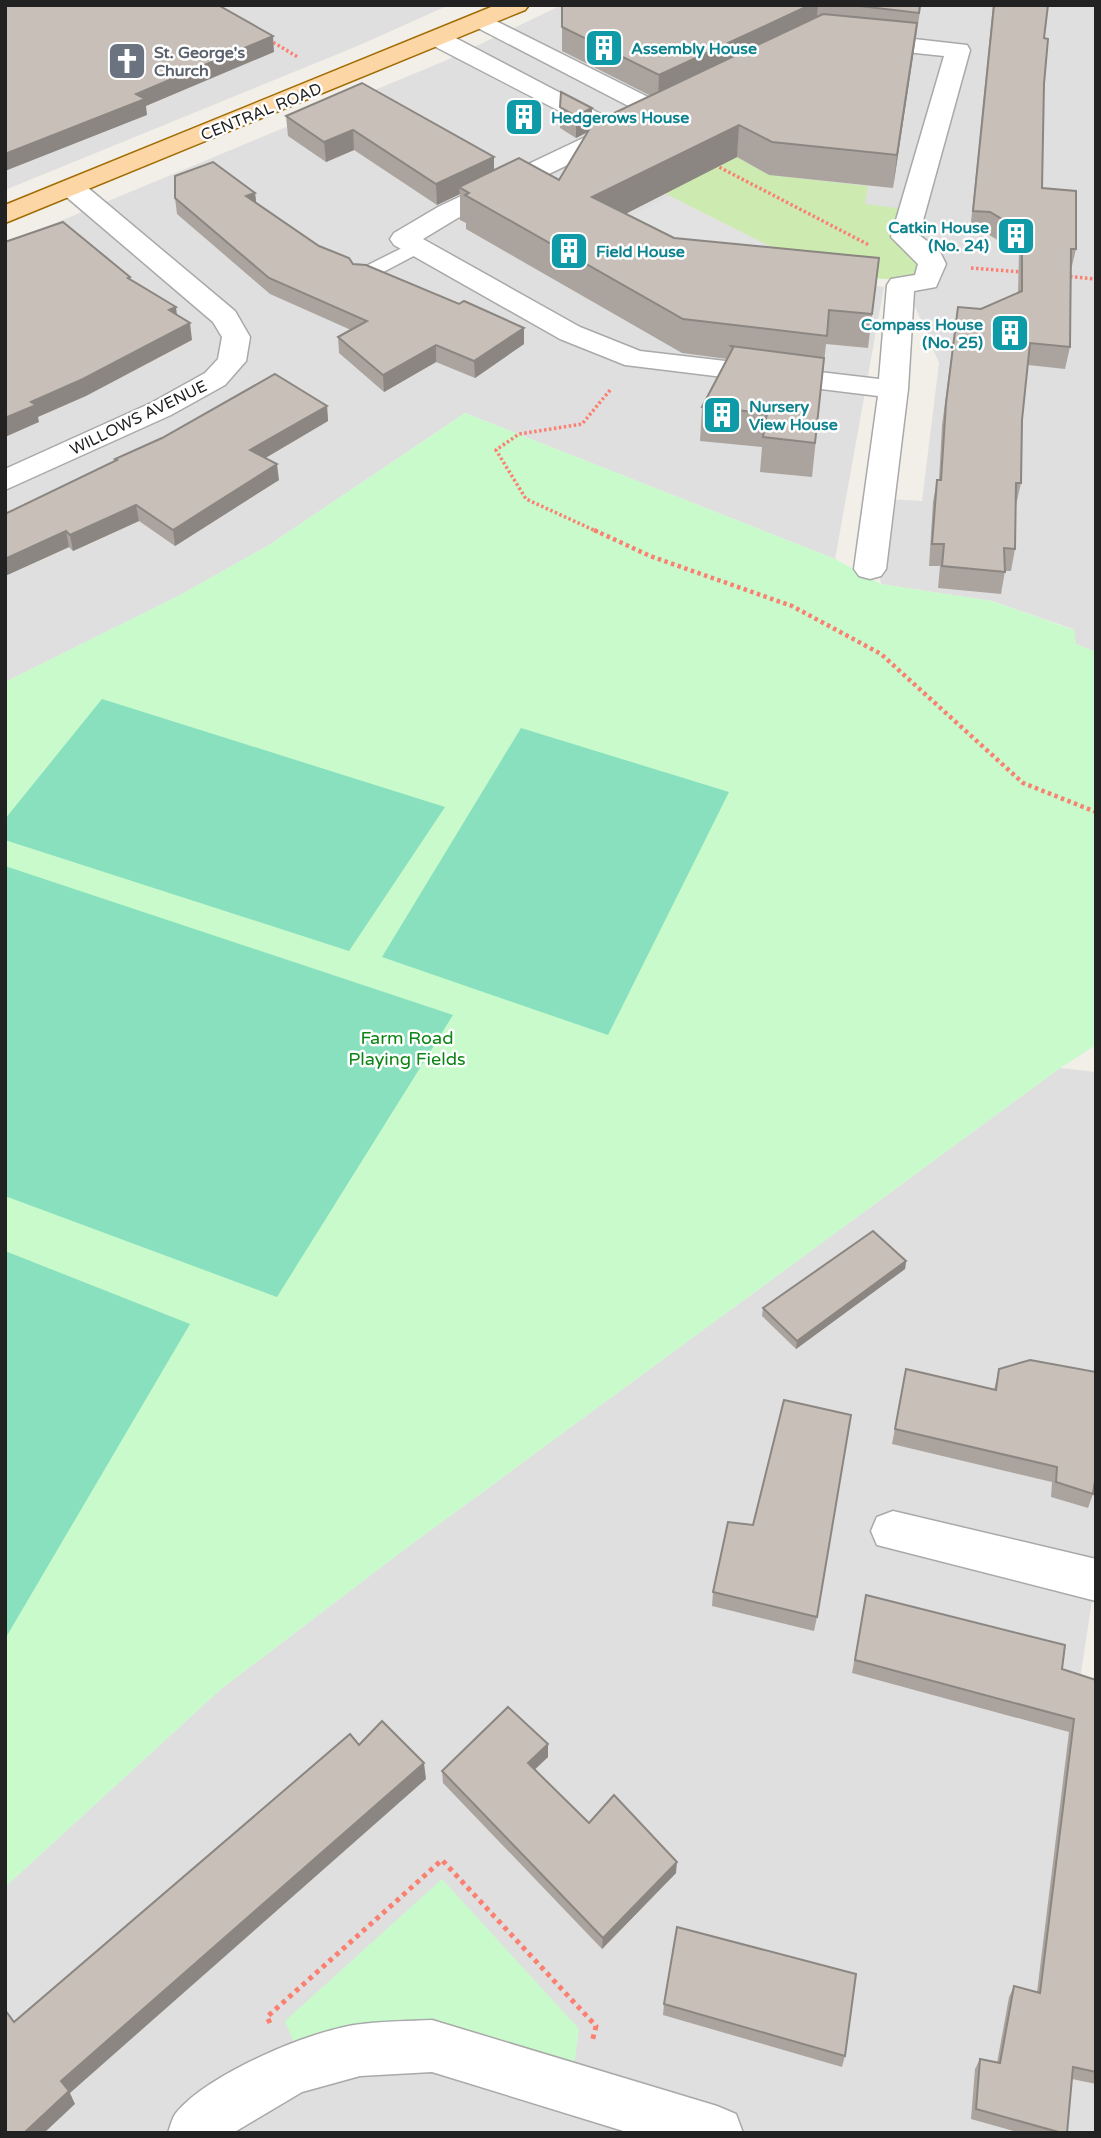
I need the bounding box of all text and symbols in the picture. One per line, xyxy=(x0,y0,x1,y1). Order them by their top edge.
building icon: Assembly House xyxy=(583,27,625,69)
place label: Assembly House xyxy=(631,39,757,59)
church icon: St. George's Church xyxy=(106,40,148,82)
place label: St. George's Church xyxy=(154,43,245,81)
street label: CENTRAL ROAD xyxy=(198,79,325,145)
building icon: Hedgerows House xyxy=(503,96,545,138)
place label: Hedgerows House xyxy=(551,108,689,128)
building icon: Catkin House (No. 24) xyxy=(995,215,1037,257)
place label: Catkin House (No. 24) xyxy=(888,218,989,256)
building icon: Field House xyxy=(548,230,590,272)
place label: Field House xyxy=(596,242,685,262)
building icon: Compass House (No. 25) xyxy=(989,312,1031,354)
place label: Compass House (No. 25) xyxy=(861,315,983,353)
street label: WILLOWS AVENUE xyxy=(67,376,210,460)
building icon: Nursery View House xyxy=(701,394,743,436)
place label: Nursery View House xyxy=(749,397,838,435)
park label: Farm Road Playing Fields xyxy=(348,1027,466,1070)

